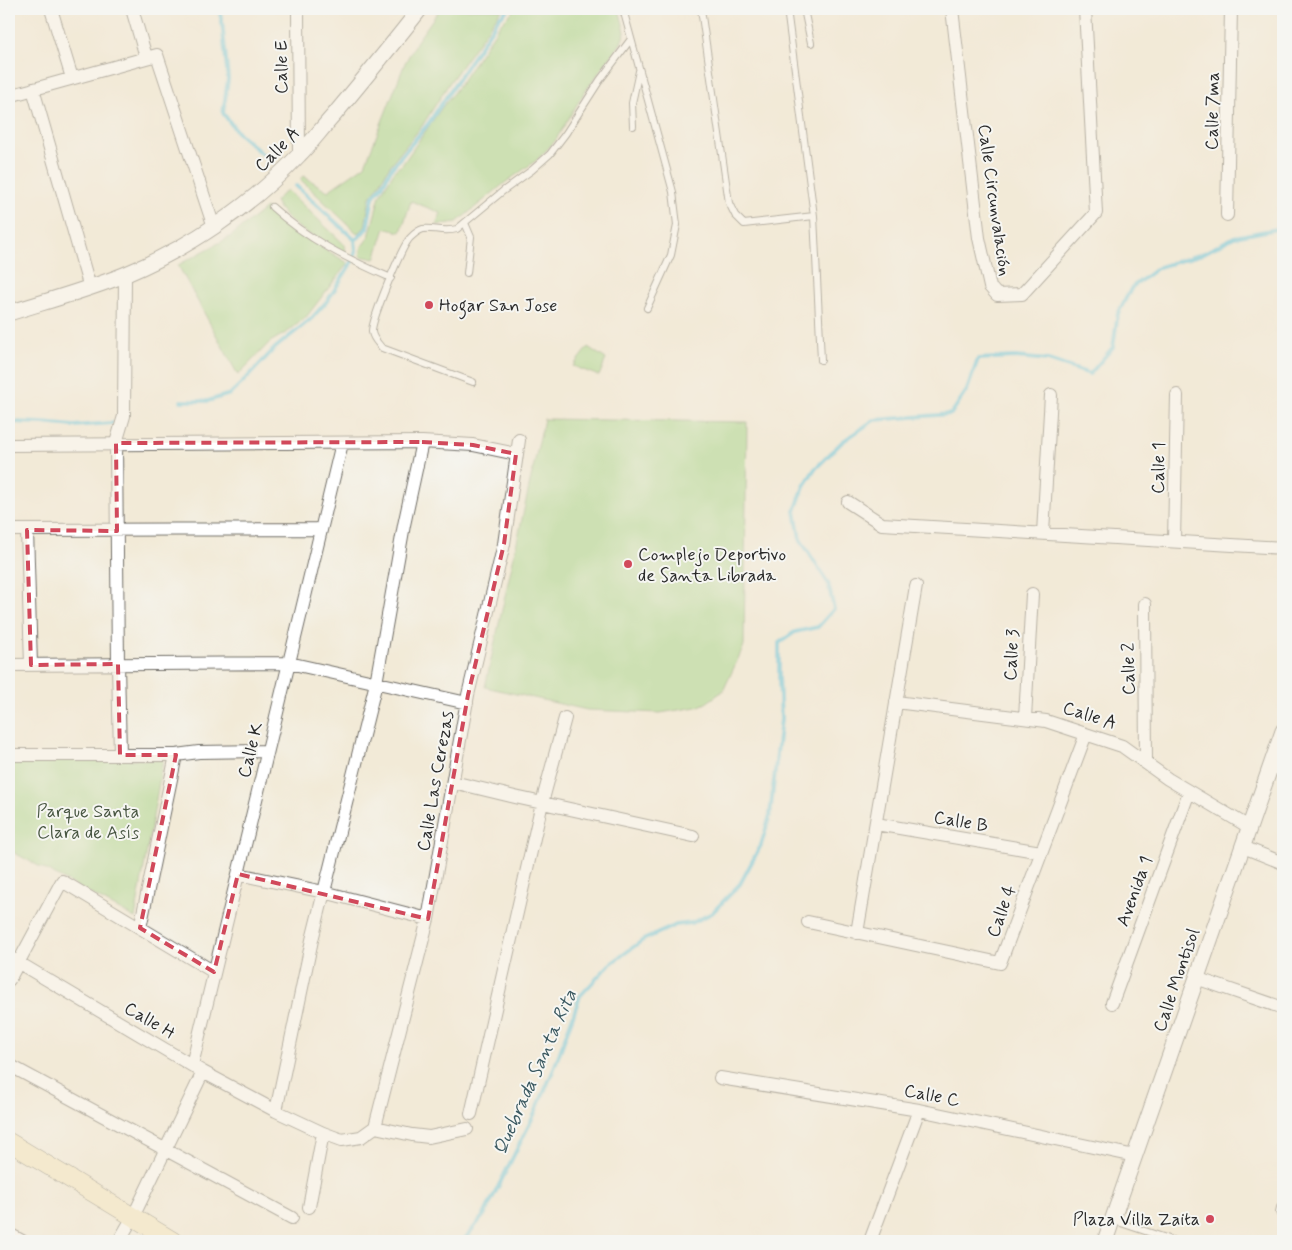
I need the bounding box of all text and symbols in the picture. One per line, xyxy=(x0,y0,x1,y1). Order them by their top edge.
street label: Calle E xyxy=(270,40,294,94)
street label: Calle 7ma xyxy=(1200,72,1226,150)
street label: Calle A xyxy=(250,122,306,178)
street label: Calle Circunvalación xyxy=(971,123,1017,278)
place label: Hogar San Jose xyxy=(439,294,557,320)
marker: Hogar San Jose xyxy=(423,299,435,311)
street label: Calle 1 xyxy=(1147,442,1171,494)
place label: Complejo Deportivo de Santa Librada xyxy=(638,543,786,588)
marker: Complejo Deportivo de Santa Librada xyxy=(622,558,634,570)
street label: Calle 3 xyxy=(999,629,1025,681)
street label: Calle 2 xyxy=(1117,642,1141,695)
street label: Calle A xyxy=(1060,696,1120,736)
street label: Calle Las Cerezas xyxy=(412,709,460,853)
street label: Calle K xyxy=(233,720,269,780)
park label: Parque Santa Clara de Asís xyxy=(37,800,139,845)
street label: Calle B xyxy=(932,805,990,839)
street label: Avenida 1 xyxy=(1111,853,1159,930)
street label: Calle 4 xyxy=(981,882,1022,941)
street label: Calle Montisol xyxy=(1148,925,1206,1035)
water label: Quebrada Santa Rita xyxy=(488,985,583,1159)
street label: Calle H xyxy=(120,997,179,1045)
street label: Calle C xyxy=(902,1079,962,1113)
place label: Plaza Villa Zaita xyxy=(1073,1208,1200,1232)
marker: Plaza Villa Zaita xyxy=(1204,1213,1216,1225)

